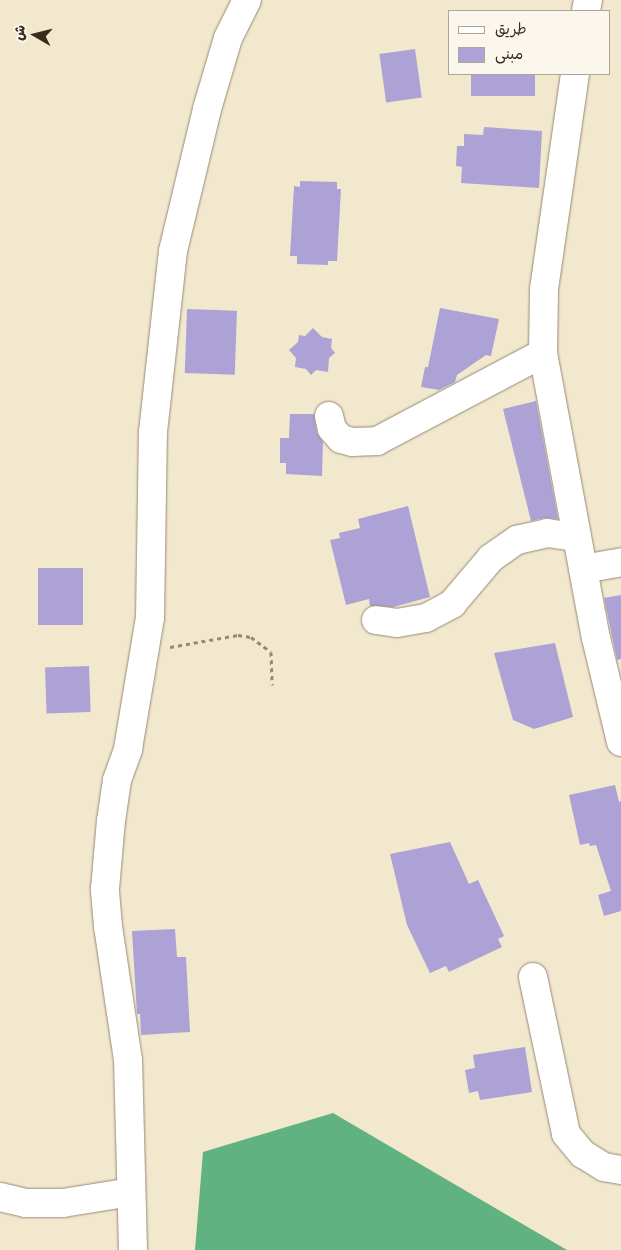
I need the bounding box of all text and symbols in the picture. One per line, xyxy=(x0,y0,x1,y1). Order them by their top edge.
north arrow xyxy=(10,10,60,60)
legend xyxy=(448,10,611,75)
text: طريق xyxy=(495,20,527,38)
text: ش xyxy=(10,24,29,42)
text: مبنى xyxy=(495,45,523,63)

